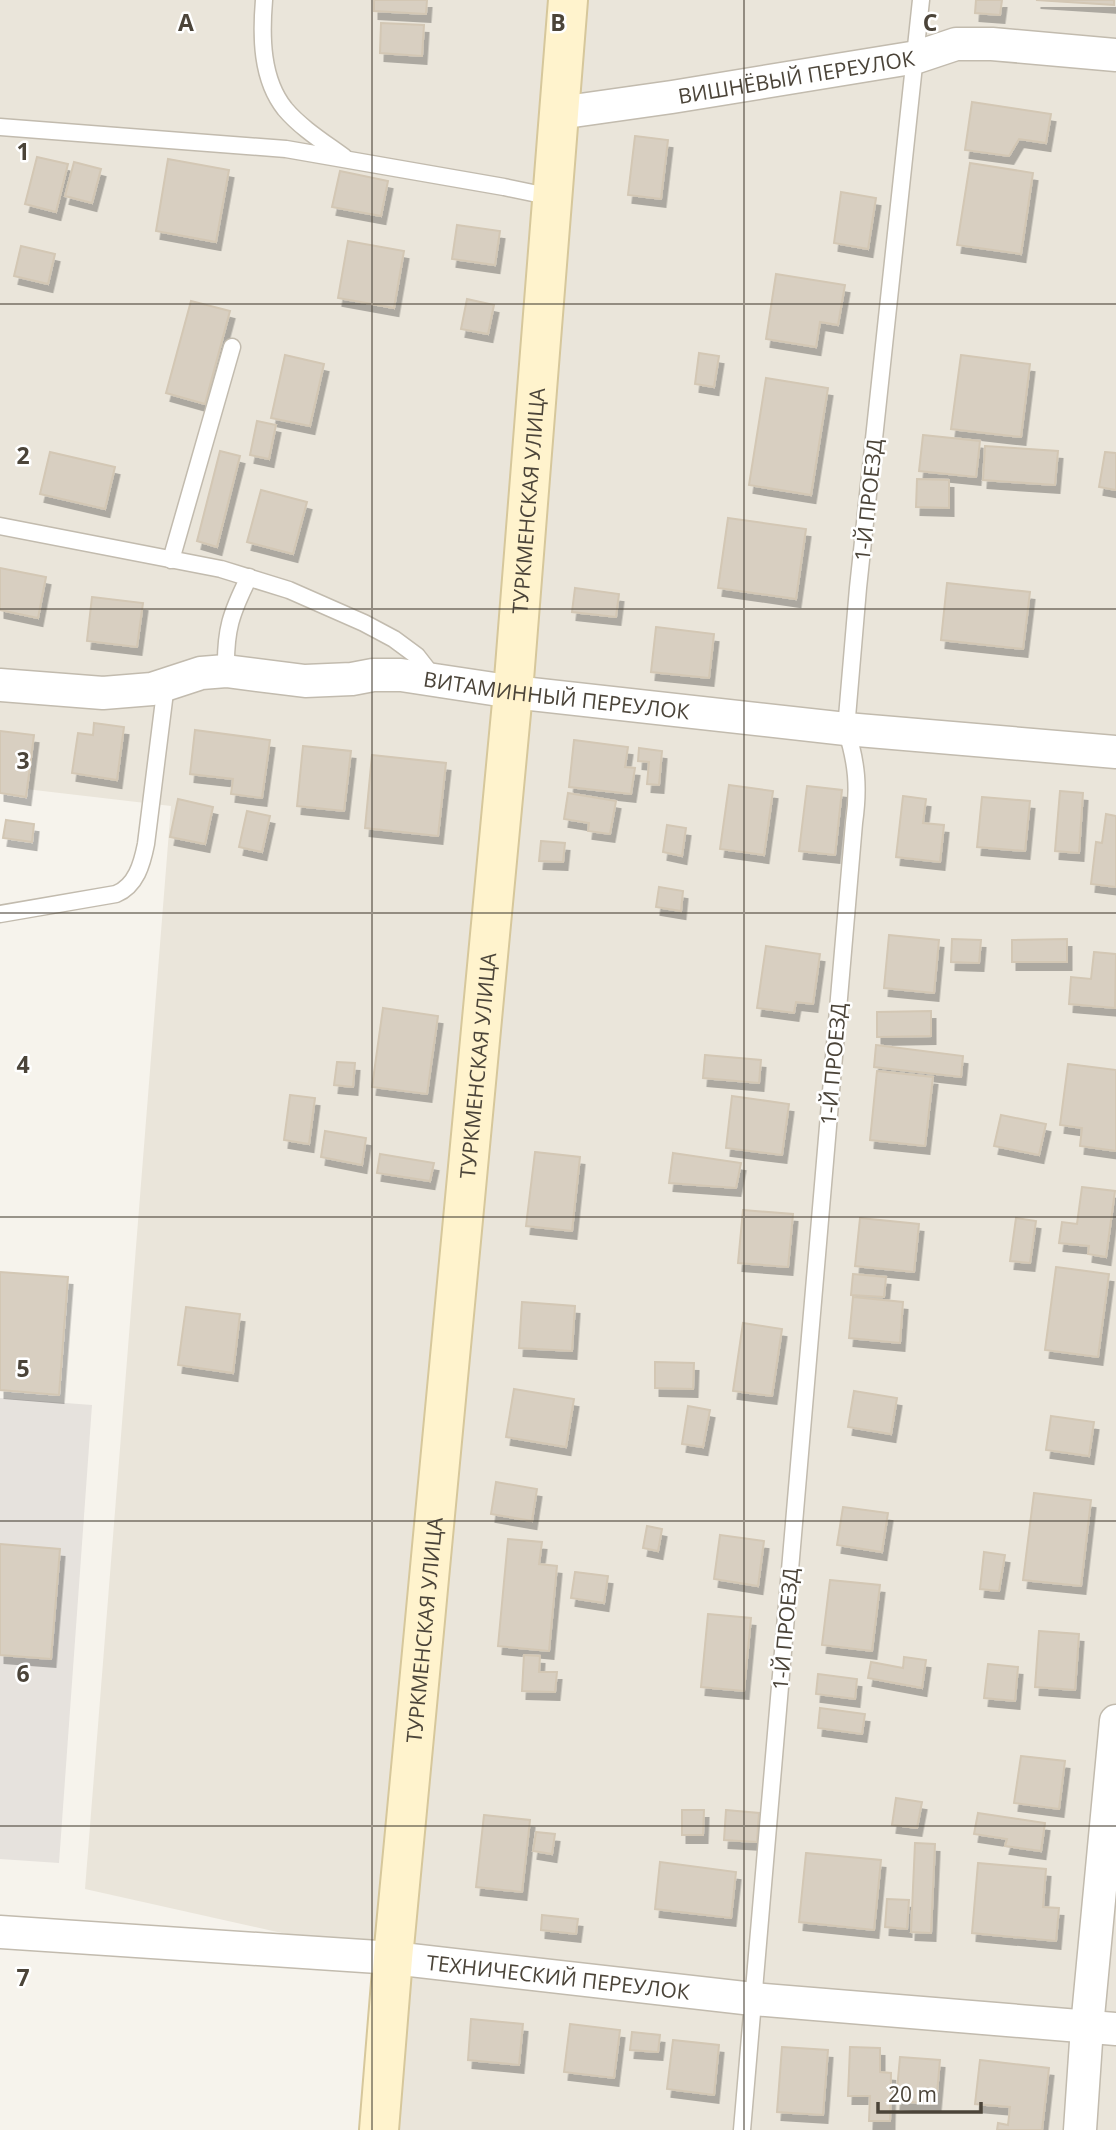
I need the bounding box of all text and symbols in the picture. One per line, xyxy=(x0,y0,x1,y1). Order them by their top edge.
text: A xyxy=(178,6,194,38)
text: B xyxy=(550,6,566,38)
text: C xyxy=(923,6,937,38)
street label: ВИШНЁВЫЙ ПЕРЕУЛОК xyxy=(676,44,917,110)
text: 1 xyxy=(16,135,30,167)
street label: ТУРКМЕНСКАЯ УЛИЦА xyxy=(505,386,551,615)
street label: 1-Й ПРОЕЗД xyxy=(848,438,888,562)
text: 2 xyxy=(16,439,30,471)
street label: ВИТАМИННЫЙ ПЕРЕУЛОК xyxy=(422,665,691,726)
text: 3 xyxy=(16,744,30,776)
street label: ТУРКМЕНСКАЯ УЛИЦА xyxy=(453,951,502,1180)
street label: 1-Й ПРОЕЗД xyxy=(814,1002,852,1126)
text: 4 xyxy=(16,1048,30,1080)
text: 5 xyxy=(16,1352,30,1384)
street label: ТУРКМЕНСКАЯ УЛИЦА xyxy=(399,1515,449,1744)
street label: 1-Й ПРОЕЗД xyxy=(766,1567,804,1691)
text: 6 xyxy=(16,1657,30,1689)
street label: ТЕХНИЧЕСКИЙ ПЕРЕУЛОК xyxy=(425,1948,691,2006)
text: 7 xyxy=(16,1961,30,1993)
scale bar xyxy=(878,2070,981,2114)
text: 20 m xyxy=(888,2080,937,2108)

